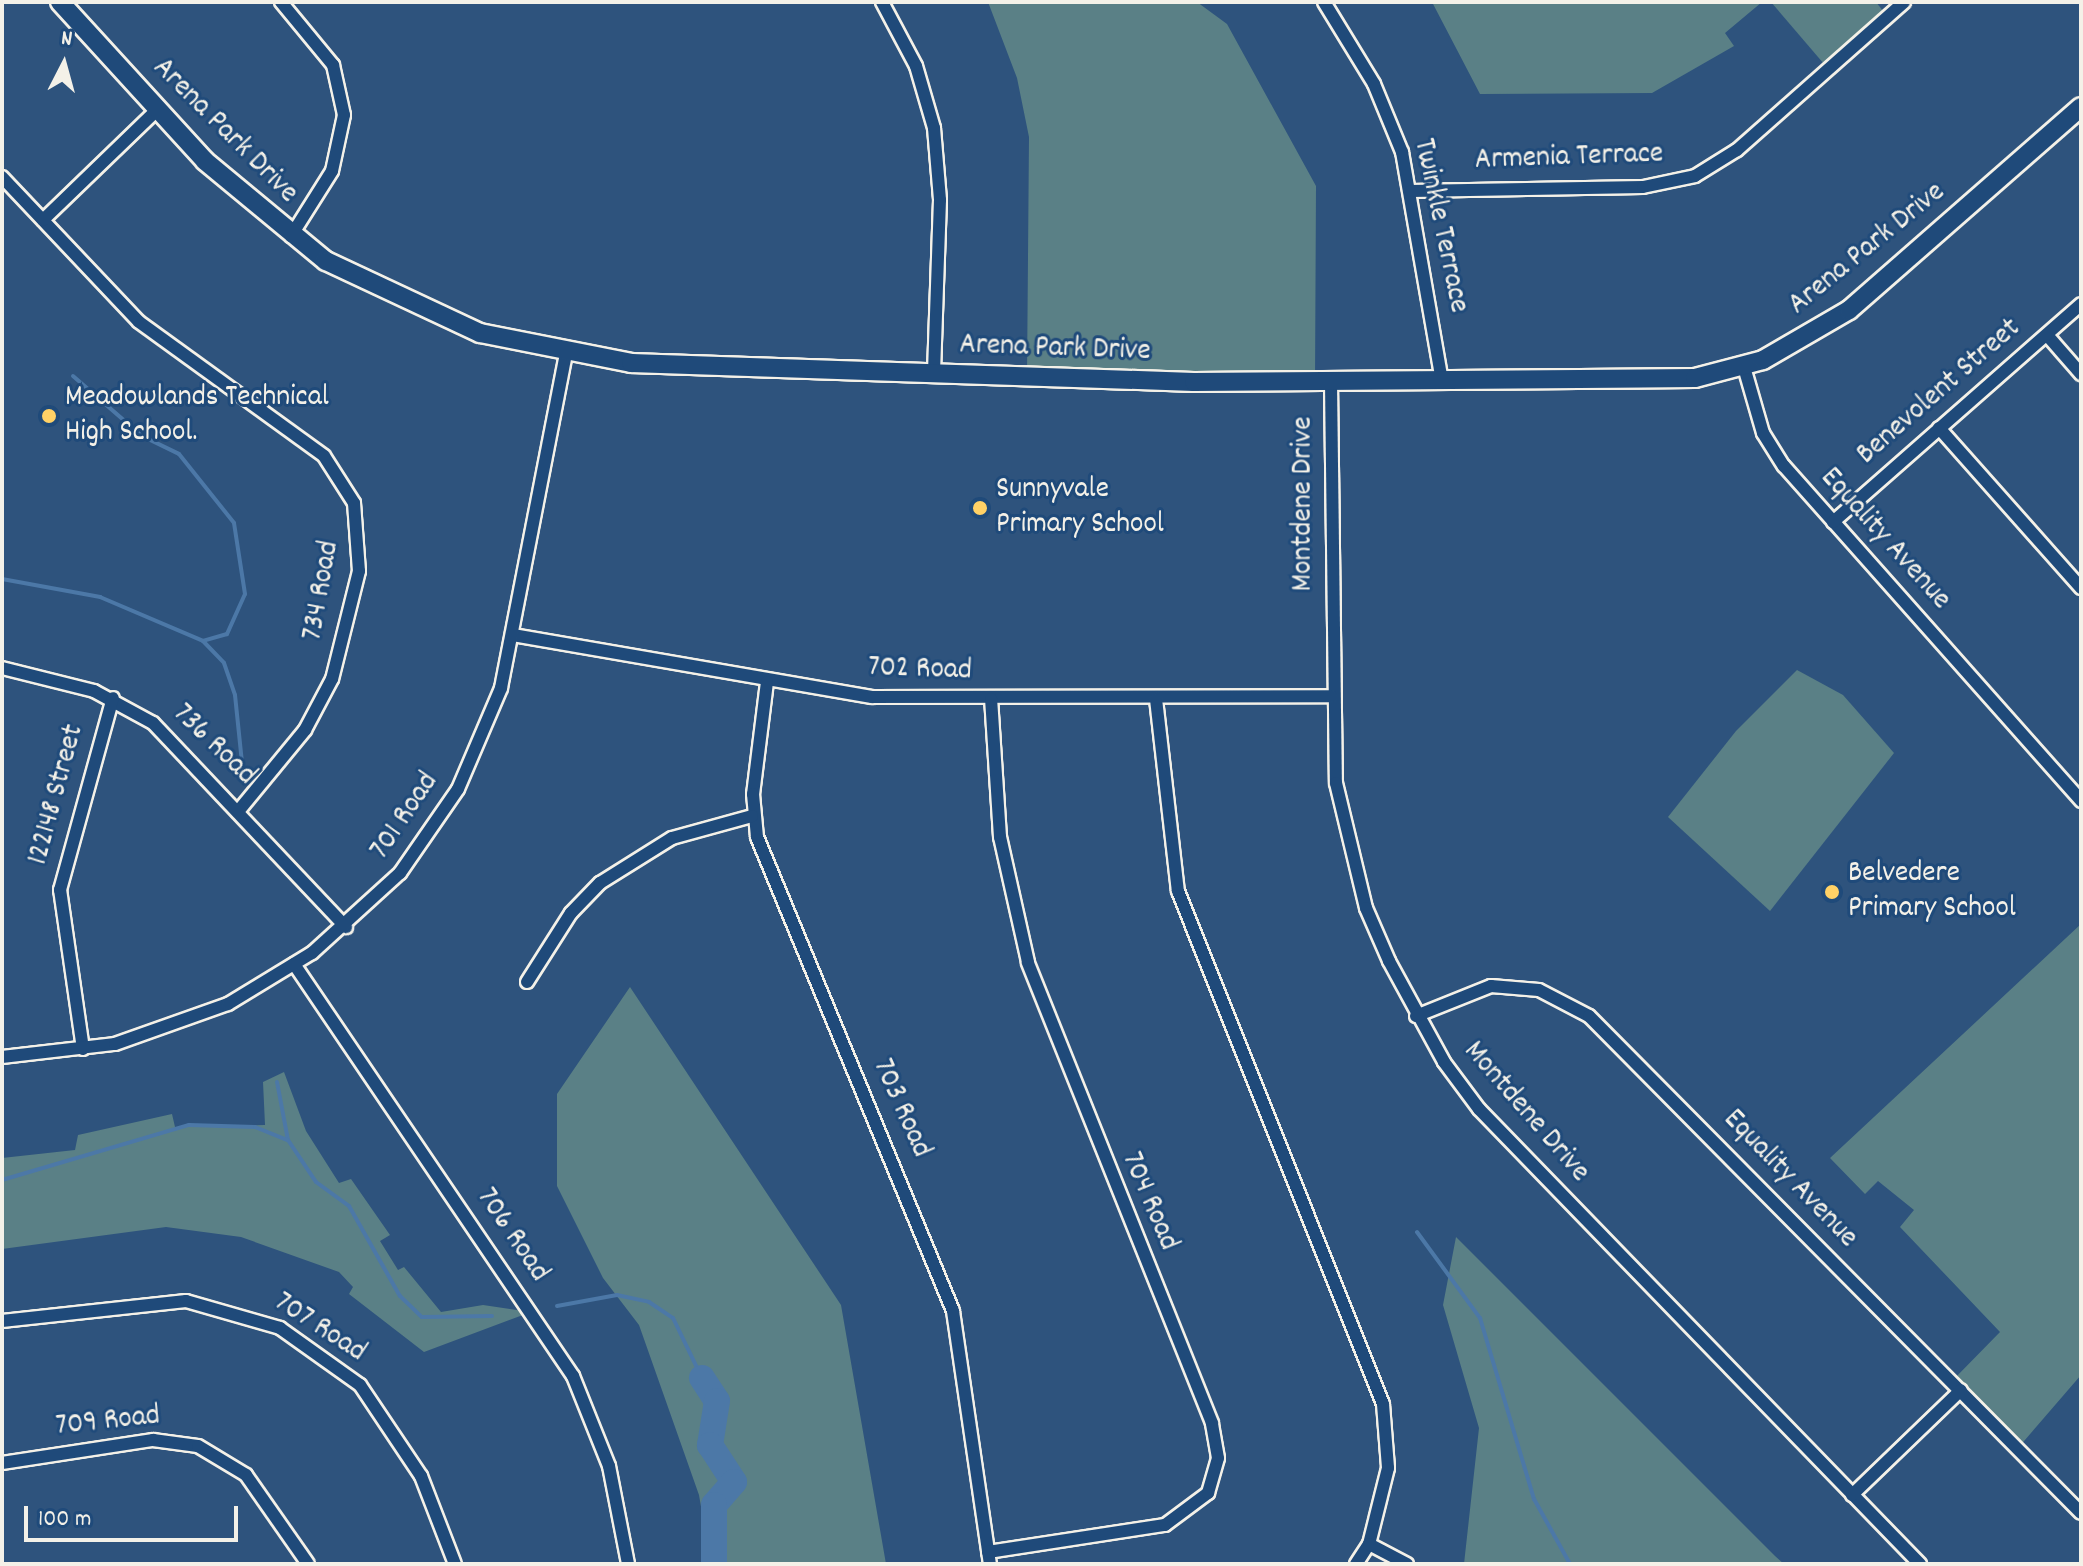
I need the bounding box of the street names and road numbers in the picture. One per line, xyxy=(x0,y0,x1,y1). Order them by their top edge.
street label: Arena Park Drive xyxy=(144,52,304,212)
street label: Twinkle Terrace xyxy=(1403,136,1475,316)
street label: Armenia Terrace xyxy=(1474,138,1664,180)
street label: Arena Park Drive xyxy=(1782,176,1954,324)
street label: Benevolent Street xyxy=(1851,312,2029,474)
street label: Arena Park Drive xyxy=(959,329,1151,371)
street label: Montdene Drive xyxy=(1287,417,1323,591)
street label: Equality Avenue xyxy=(1811,462,1957,618)
street label: 734 Road xyxy=(297,539,349,643)
street label: 702 Road xyxy=(867,651,973,691)
street label: 736 Road xyxy=(164,697,262,795)
street label: 122148 Street xyxy=(22,721,94,869)
street label: 701 Road xyxy=(364,767,448,867)
street label: Montdene Drive xyxy=(1454,1035,1596,1191)
street label: 703 Road xyxy=(862,1054,938,1164)
street label: Equality Avenue xyxy=(1714,1103,1864,1257)
street label: 704 Road xyxy=(1111,1147,1185,1257)
street label: 706 Road xyxy=(467,1182,555,1290)
street label: 707 Road xyxy=(266,1286,372,1372)
street label: 709 Road xyxy=(54,1400,162,1446)

